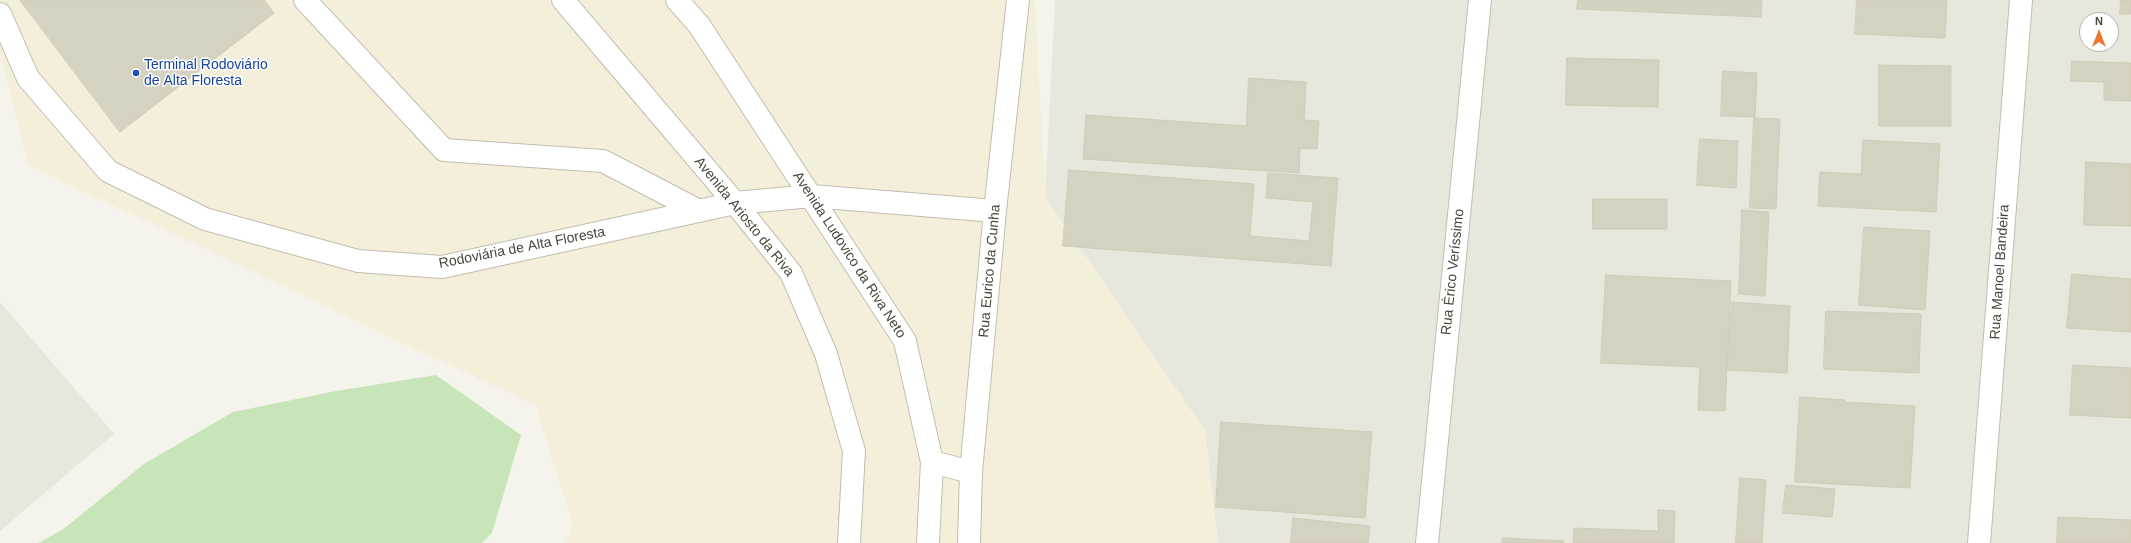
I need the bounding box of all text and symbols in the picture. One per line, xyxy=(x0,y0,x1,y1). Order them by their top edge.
north arrow xyxy=(2079,12,2119,52)
text: N xyxy=(2095,15,2103,27)
place label: Terminal Rodoviário de Alta Floresta xyxy=(144,57,268,90)
marker: Terminal Rodoviário de Alta Floresta xyxy=(131,68,141,78)
street label: Avenida Ariosto da Riva xyxy=(691,154,797,280)
street label: Avenida Ludovico da Riva Neto xyxy=(789,169,909,341)
street label: Rua Eurico da Cunha xyxy=(976,204,1004,338)
street label: Rua Manoel Bandeira xyxy=(1987,204,2013,340)
street label: Rua Érico Veríssimo xyxy=(1438,208,1468,336)
street label: Rodoviária de Alta Floresta xyxy=(438,224,606,272)

